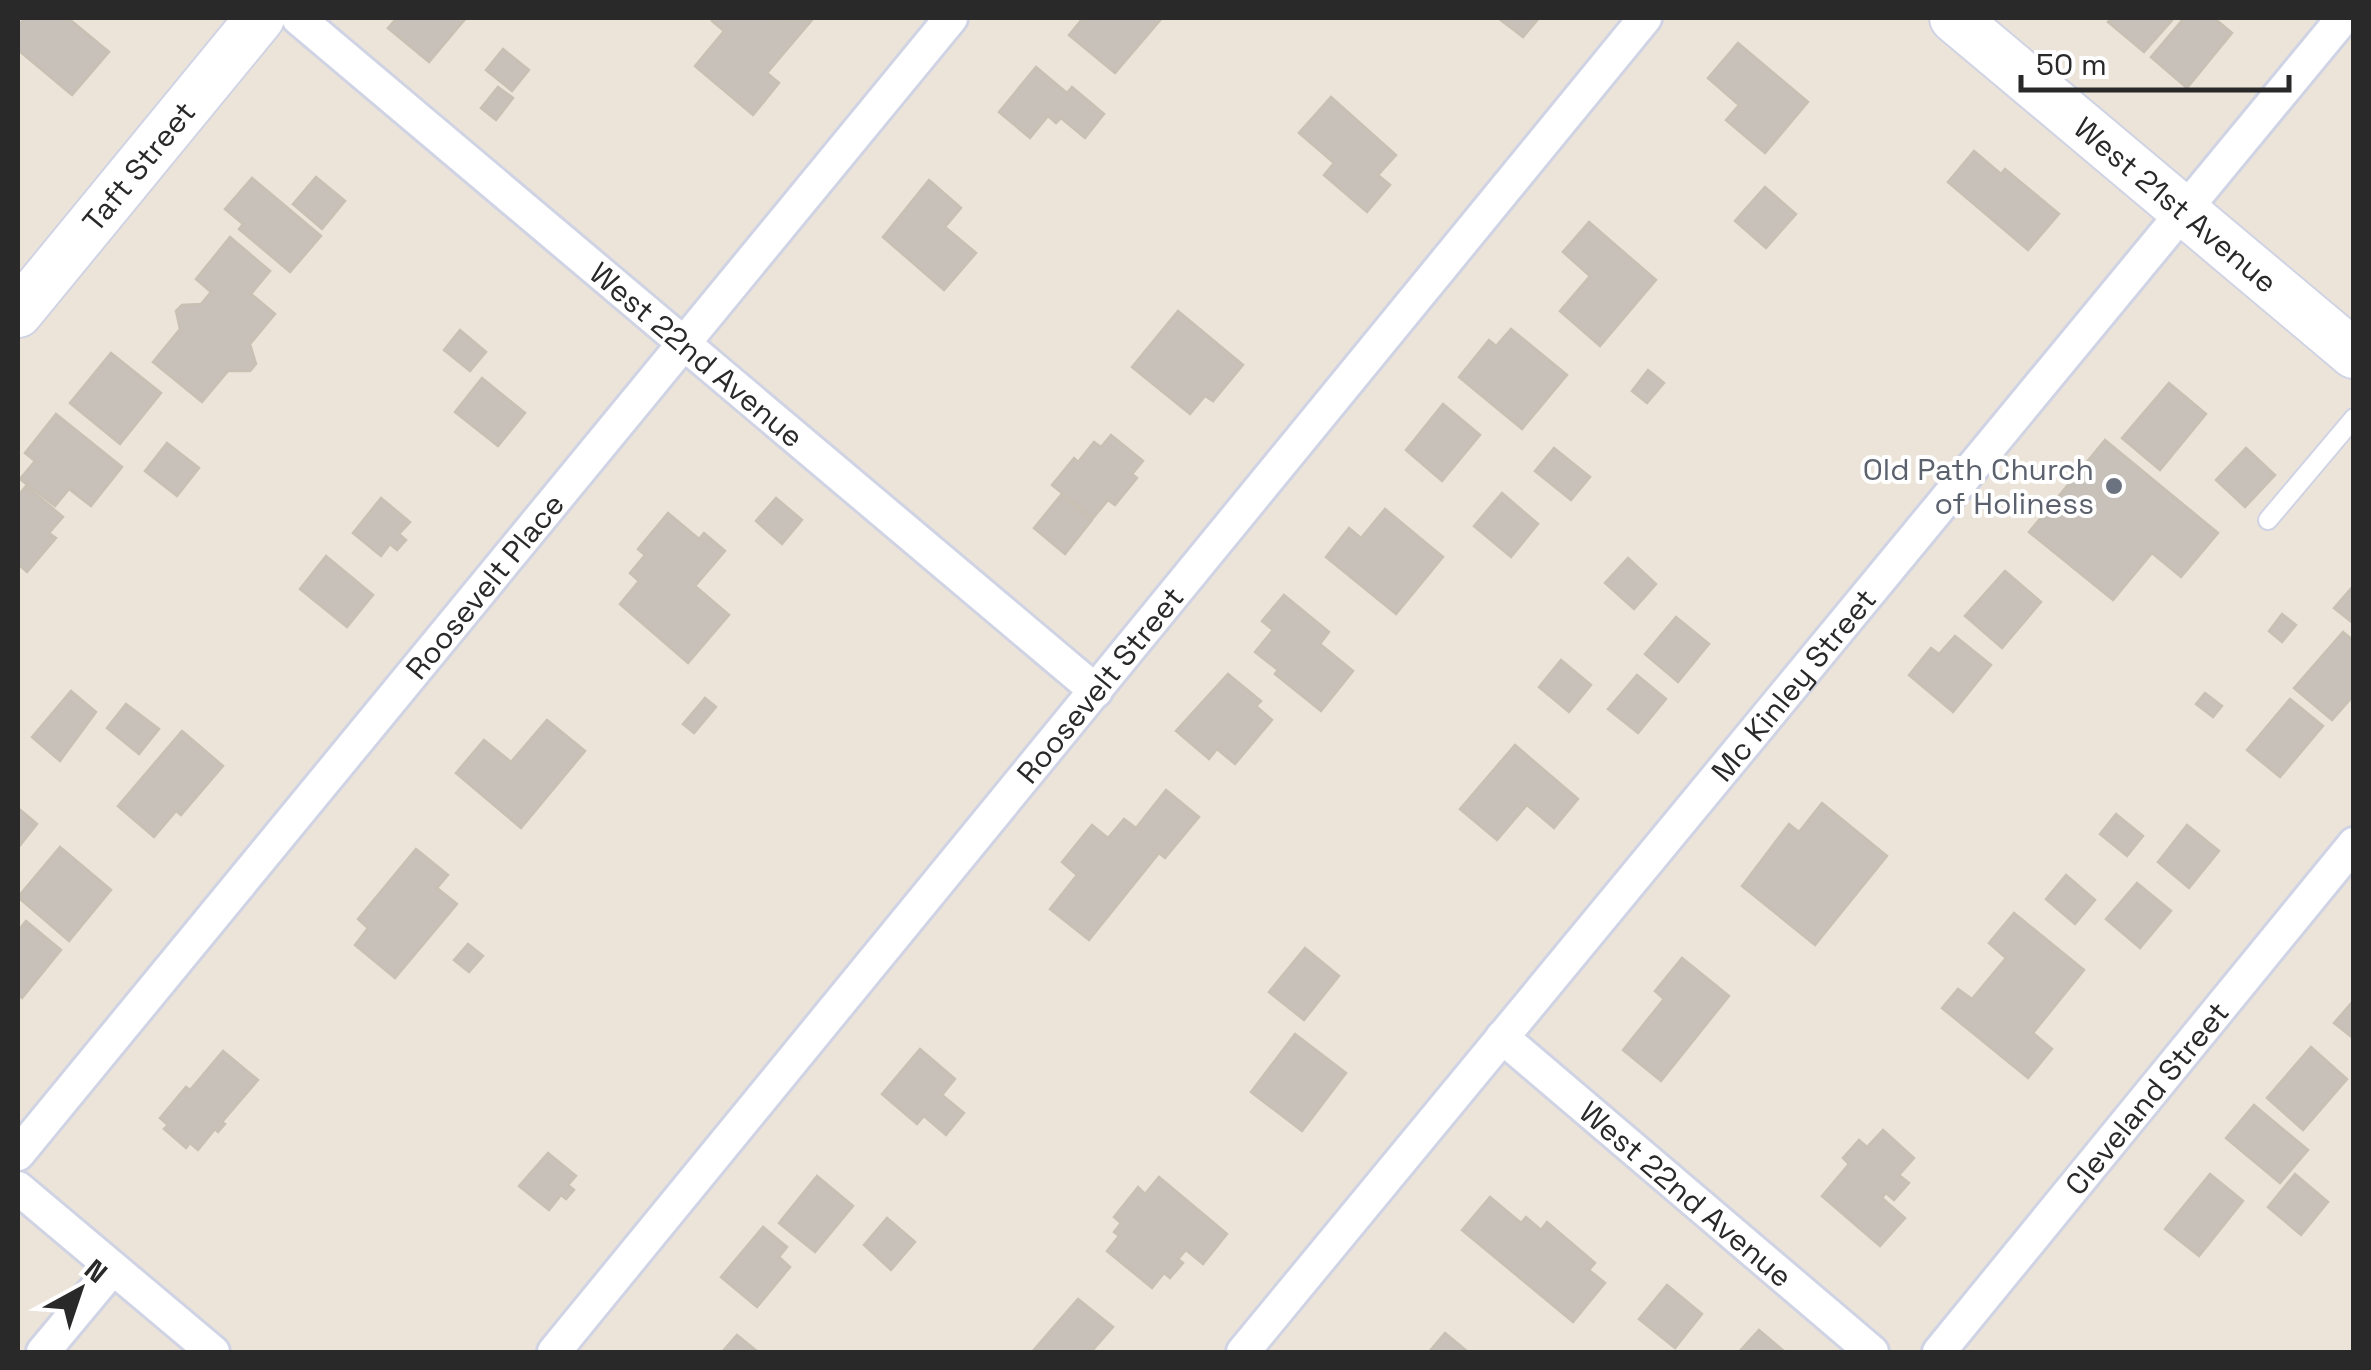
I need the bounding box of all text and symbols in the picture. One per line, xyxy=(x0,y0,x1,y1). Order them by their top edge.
scale bar xyxy=(2021,30,2288,92)
text: 50 m xyxy=(2036,45,2107,84)
street label: Taft Street xyxy=(74,93,203,239)
street label: West 21st Avenue xyxy=(2066,108,2286,301)
street label: West 22nd Avenue xyxy=(582,253,812,456)
place label: Old Path Church of Holiness xyxy=(1863,450,2094,523)
marker: Old Path Church of Holiness xyxy=(2103,475,2125,497)
street label: Roosevelt Place xyxy=(397,485,572,687)
street label: Roosevelt Street xyxy=(1008,578,1192,791)
street label: Mc Kinley Street xyxy=(1702,580,1884,789)
street label: Cleveland Street xyxy=(2056,993,2237,1203)
street label: West 22nd Avenue xyxy=(1572,1092,1801,1296)
north arrow xyxy=(30,1240,130,1340)
text: N xyxy=(77,1251,115,1291)

